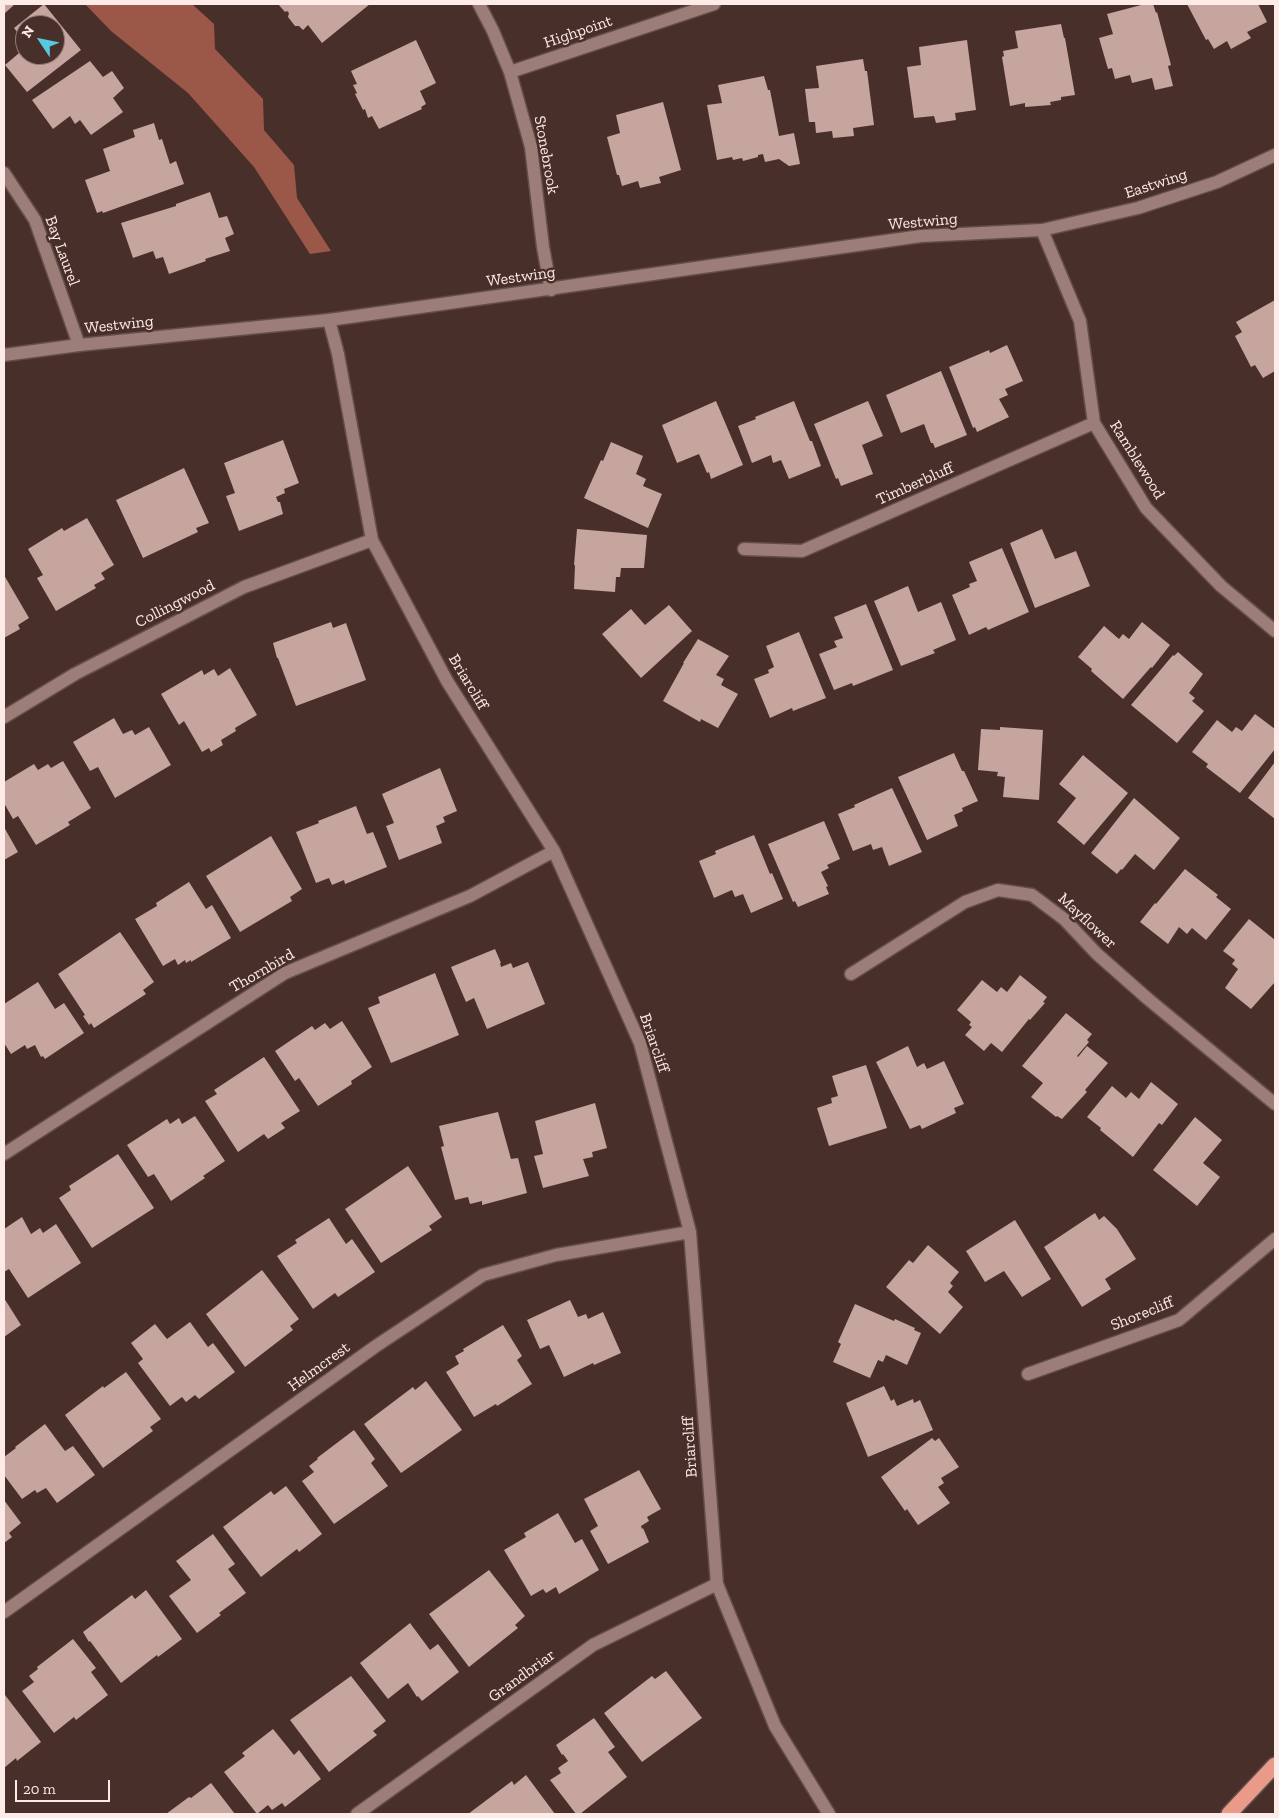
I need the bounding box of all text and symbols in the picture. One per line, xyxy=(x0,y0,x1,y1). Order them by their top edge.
street label: Highpoint xyxy=(541,11,615,53)
north arrow xyxy=(15,15,65,65)
text: N xyxy=(18,23,38,41)
street label: Stonebrook xyxy=(530,114,562,196)
street label: Eastwing xyxy=(1122,165,1190,203)
street label: Westwing xyxy=(888,209,958,235)
street label: Bay Laurel xyxy=(41,214,83,288)
street label: Westwing xyxy=(485,263,557,291)
street label: Westwing xyxy=(84,312,154,338)
street label: Ramblewood xyxy=(1105,417,1169,503)
street label: Timberbluff xyxy=(873,458,957,510)
street label: Collingwood xyxy=(132,576,218,632)
street label: Briarcliff xyxy=(444,651,492,713)
street label: Mayflower xyxy=(1054,889,1120,953)
street label: Thornbird xyxy=(226,945,298,997)
street label: Briarcliff xyxy=(635,1011,673,1075)
street label: Shorecliff xyxy=(1108,1293,1176,1335)
street label: Helmcrest xyxy=(284,1338,354,1396)
street label: Briarcliff xyxy=(678,1416,702,1478)
street label: Grandbriar xyxy=(485,1645,559,1707)
scale bar xyxy=(18,1770,112,1802)
text: 20 m xyxy=(23,1780,56,1798)

